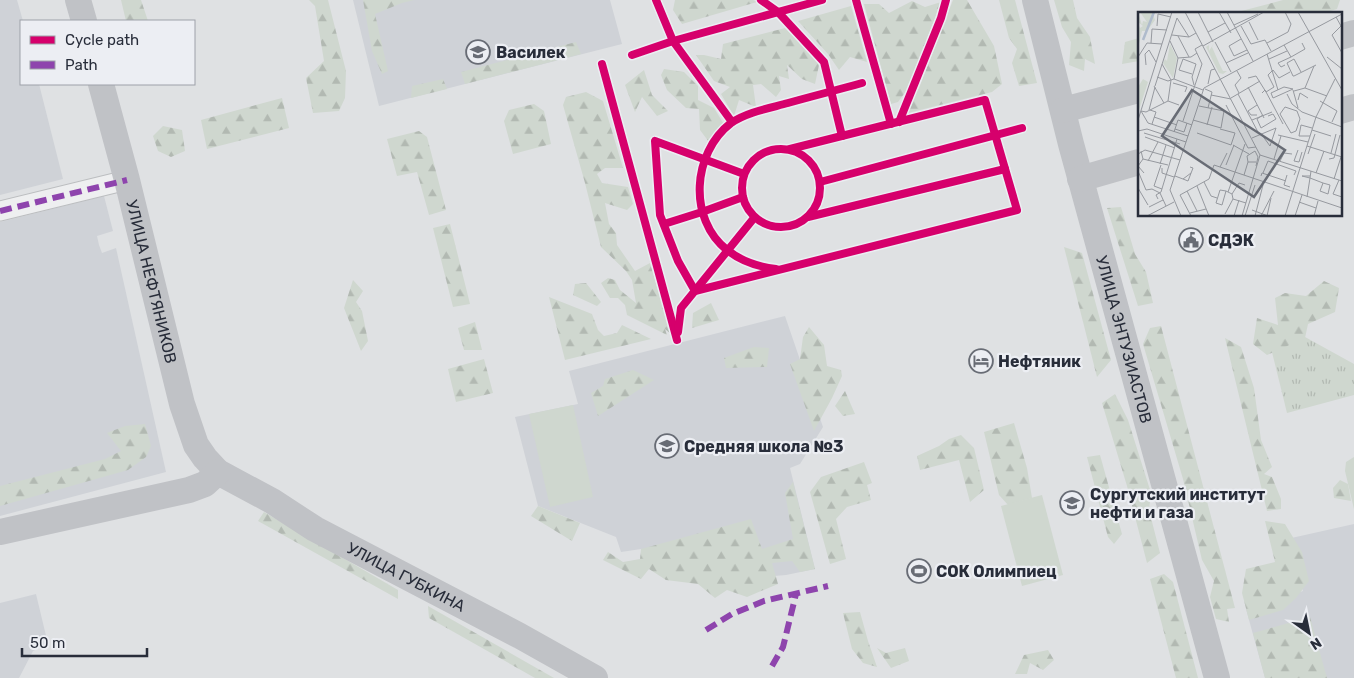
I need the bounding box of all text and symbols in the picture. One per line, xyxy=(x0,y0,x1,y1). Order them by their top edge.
inset map xyxy=(1138,12,1342,216)
legend xyxy=(20,20,195,85)
text: Cycle path xyxy=(65,31,139,49)
school or university icon: Василек xyxy=(465,39,491,65)
place label: Василек xyxy=(496,43,566,62)
text: Path xyxy=(65,56,98,74)
street label: УЛИЦА НЕФТЯНИКОВ xyxy=(123,198,181,365)
public building icon: СДЭК xyxy=(1178,227,1204,253)
place label: СДЭК xyxy=(1208,231,1254,250)
street label: УЛИЦА ЭНТУЗИАСТОВ xyxy=(1092,253,1156,425)
hotel icon: Нефтяник xyxy=(968,348,994,374)
place label: Нефтяник xyxy=(998,352,1081,371)
school or university icon: Средняя школа №3 xyxy=(654,433,680,459)
place label: Средняя школа №3 xyxy=(684,437,844,456)
place label: Сургутский институт нефти и газа xyxy=(1090,485,1265,522)
school or university icon: Сургутский институт нефти и газа xyxy=(1059,490,1085,516)
street label: УЛИЦА ГУБКИНА xyxy=(344,538,469,615)
sports icon: СОК Олимпиец xyxy=(906,558,932,584)
place label: СОК Олимпиец xyxy=(936,562,1057,581)
north arrow xyxy=(1284,608,1334,658)
scale bar xyxy=(22,626,148,658)
text: 50 m xyxy=(30,634,65,652)
text: N xyxy=(1307,634,1325,653)

